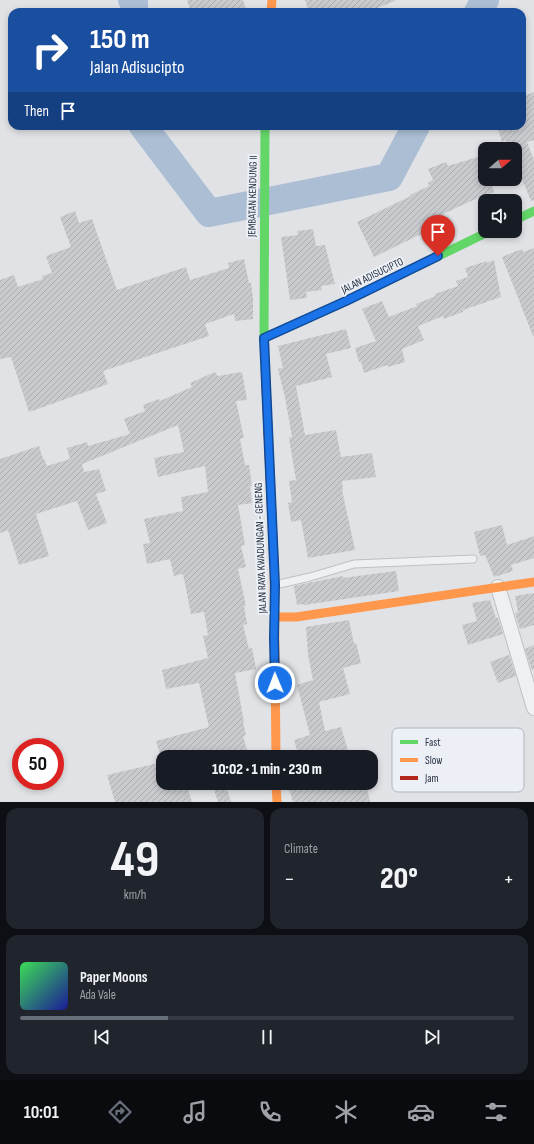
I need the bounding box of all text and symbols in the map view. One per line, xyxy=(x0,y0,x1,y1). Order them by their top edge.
text: 150 m xyxy=(90,23,150,56)
icon: right xyxy=(24,24,76,76)
text: Jalan Adisucipto xyxy=(90,57,185,78)
icon: arrive xyxy=(57,100,79,122)
text: Then xyxy=(24,102,49,121)
north arrow xyxy=(478,142,522,186)
map controls xyxy=(478,142,522,238)
street label: JEMBATAN KENDUNG II xyxy=(245,155,260,238)
button: sound xyxy=(478,194,522,238)
pin xyxy=(421,215,455,256)
icon: arrive xyxy=(427,221,449,243)
street label: JALAN ADISUCIPTO xyxy=(338,255,405,297)
street label: JALAN RAYA KWADUNGAN - GENENG xyxy=(252,482,269,615)
position arrow xyxy=(254,662,296,704)
legend xyxy=(392,728,524,792)
text: Fast xyxy=(425,736,441,749)
speed limit sign: 50 xyxy=(12,738,64,790)
text: Slow xyxy=(425,754,442,767)
text: 10:02 · 1 min · 230 m xyxy=(212,760,322,779)
text: Jam xyxy=(424,772,439,785)
text: 49 xyxy=(111,829,159,892)
text: Climate xyxy=(284,841,318,857)
text: 20° xyxy=(380,861,418,897)
text: − xyxy=(284,866,295,893)
text: + xyxy=(503,866,514,893)
text: km/h xyxy=(124,887,146,903)
text: Paper Moons xyxy=(80,968,148,987)
text: Ada Vale xyxy=(80,987,116,1003)
icon: previous xyxy=(91,1026,113,1048)
icon: pause xyxy=(256,1026,278,1048)
icon: next xyxy=(421,1026,443,1048)
icon: directions xyxy=(106,1098,134,1126)
icon: music xyxy=(181,1098,209,1126)
icon: phone xyxy=(256,1098,284,1126)
icon: climate xyxy=(332,1098,360,1126)
icon: car xyxy=(407,1098,435,1126)
icon: filters xyxy=(482,1098,510,1126)
text: 10:01 xyxy=(24,1102,59,1123)

